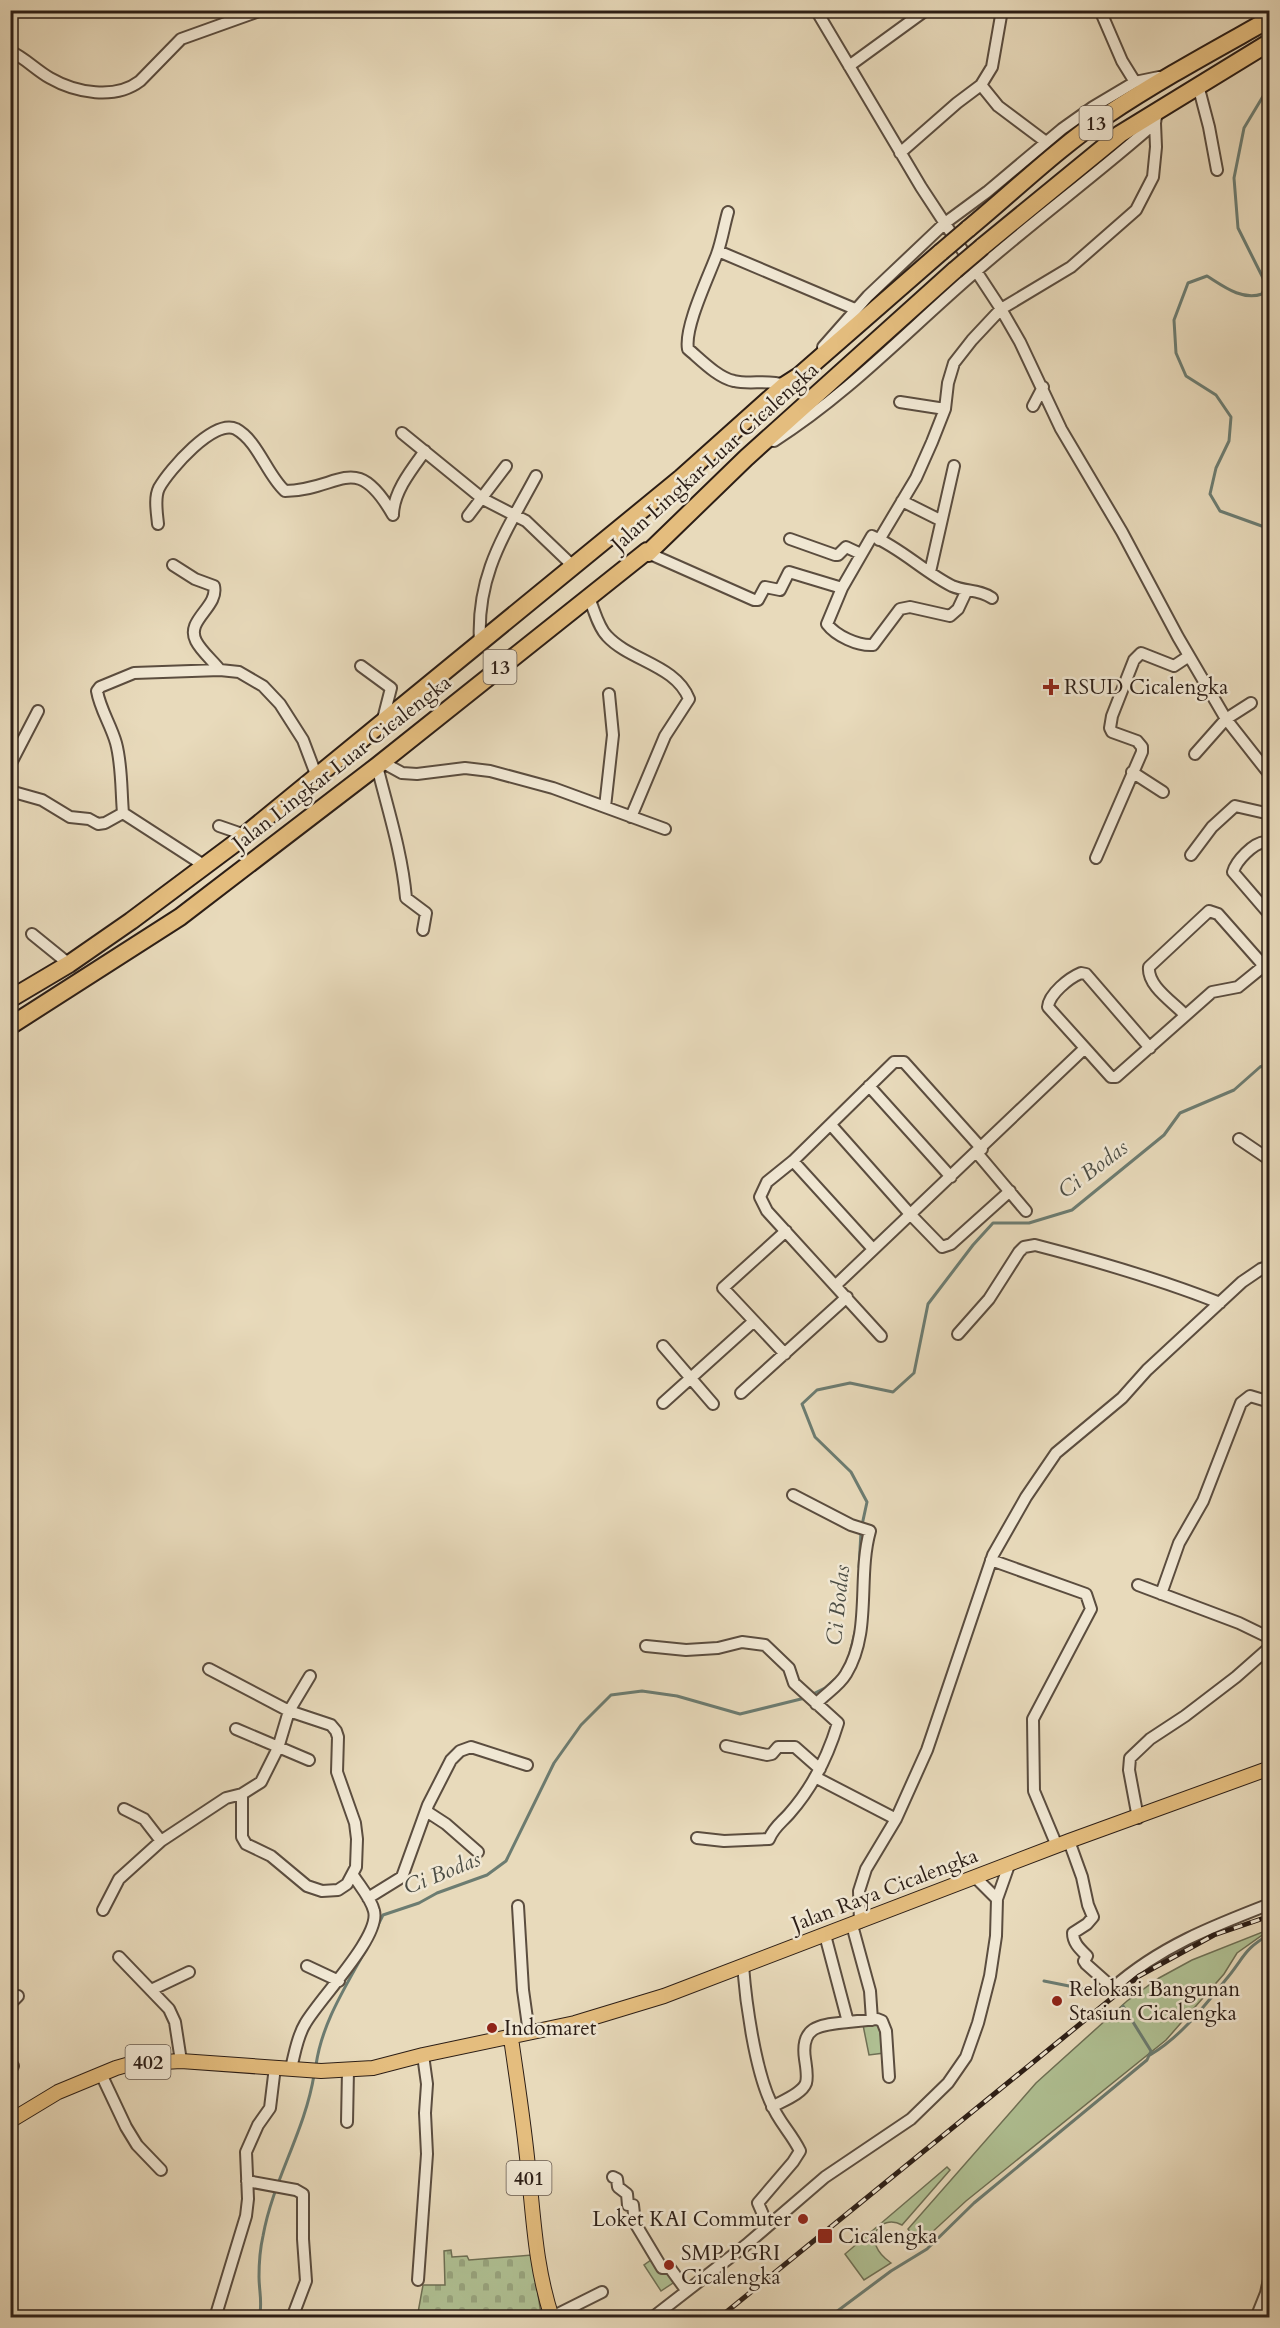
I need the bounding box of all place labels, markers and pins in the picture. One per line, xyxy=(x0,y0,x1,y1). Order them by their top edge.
place label: RSUD Cicalengka xyxy=(1064,673,1228,702)
marker: RSUD Cicalengka xyxy=(1042,678,1060,696)
place label: Relokasi Bangunan Stasiun Cicalengka xyxy=(1069,1975,1240,2028)
marker: Relokasi Bangunan Stasiun Cicalengka xyxy=(1050,1994,1064,2008)
place label: Indomaret xyxy=(504,2014,597,2043)
marker: Indomaret xyxy=(485,2021,499,2035)
place label: Loket KAI Commuter xyxy=(592,2205,791,2234)
marker: Loket KAI Commuter xyxy=(796,2212,810,2226)
place label: Cicalengka xyxy=(838,2222,938,2251)
marker: Cicalengka xyxy=(816,2227,834,2245)
place label: SMP PGRI Cicalengka xyxy=(681,2239,781,2292)
marker: SMP PGRI Cicalengka xyxy=(662,2258,676,2272)

